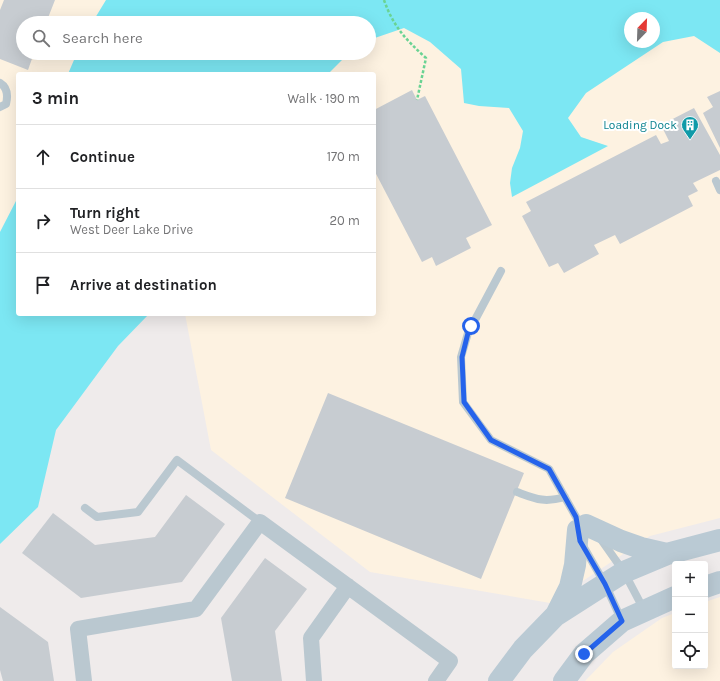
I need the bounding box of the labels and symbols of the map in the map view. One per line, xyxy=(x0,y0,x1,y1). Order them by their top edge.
north arrow xyxy=(624,12,660,48)
building icon: Loading Dock xyxy=(680,115,700,140)
place label: Loading Dock xyxy=(603,118,677,132)
route start xyxy=(462,317,480,335)
route end xyxy=(575,645,593,663)

